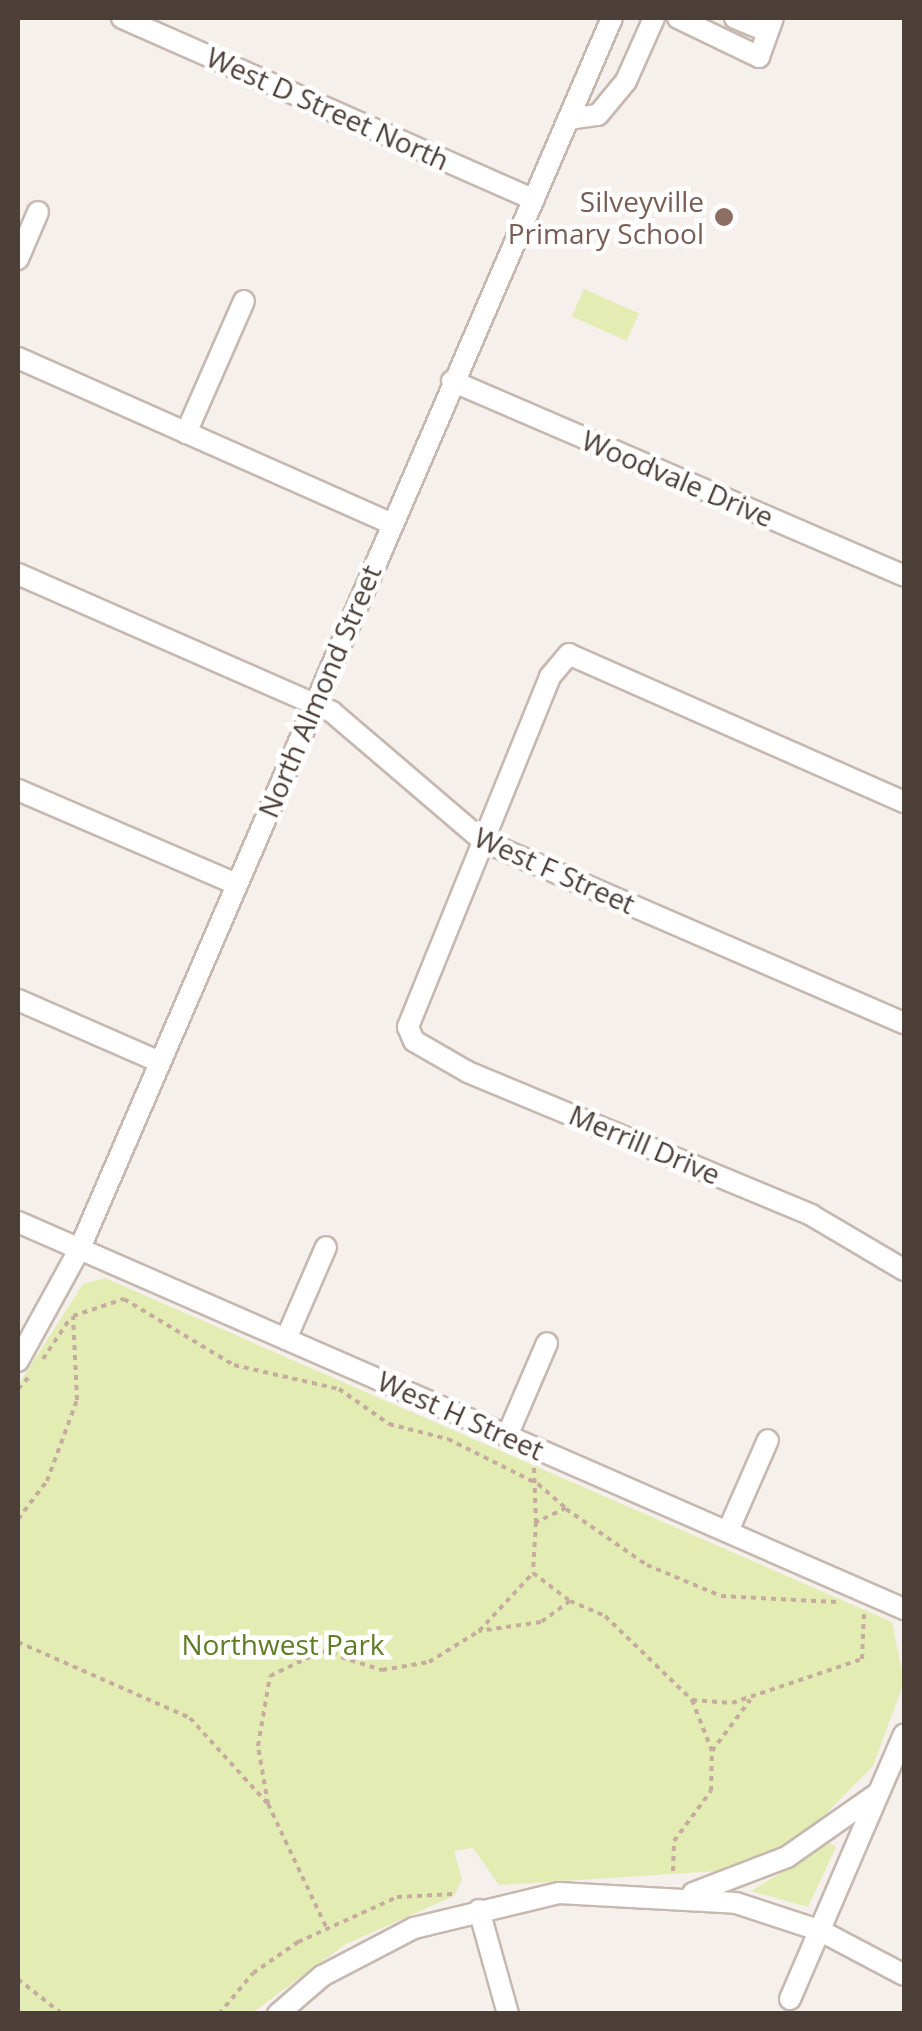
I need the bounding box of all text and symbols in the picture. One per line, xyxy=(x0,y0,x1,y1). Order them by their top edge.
street label: West D Street North xyxy=(202,39,454,177)
place label: Silveyville Primary School xyxy=(508,184,704,250)
marker: Silveyville Primary School xyxy=(713,206,735,228)
street label: Woodvale Drive xyxy=(577,423,779,533)
street label: North Almond Street xyxy=(251,560,387,822)
street label: West F Street xyxy=(470,820,640,920)
street label: Merrill Drive xyxy=(564,1097,726,1191)
street label: West H Street xyxy=(373,1363,549,1467)
park label: Northwest Park xyxy=(181,1627,385,1661)

